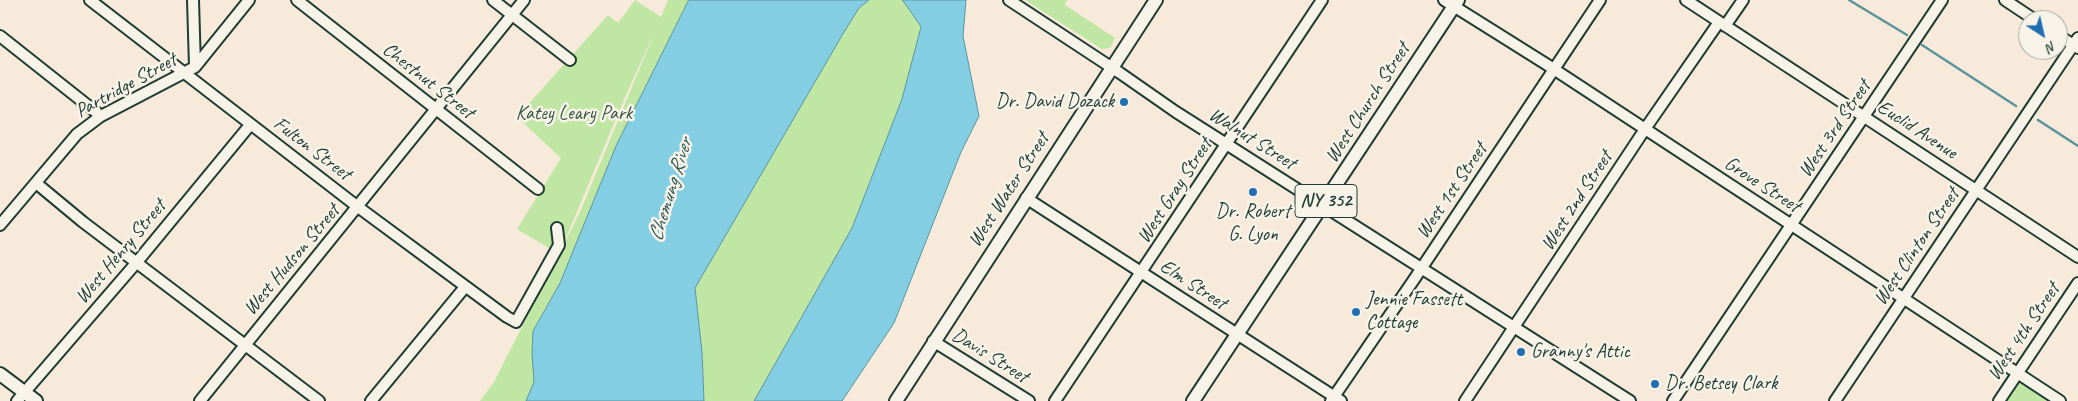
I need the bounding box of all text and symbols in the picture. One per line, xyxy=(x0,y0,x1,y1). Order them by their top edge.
north arrow xyxy=(2018,10,2068,60)
text: N xyxy=(2043,37,2060,56)
street label: Chestnut Street xyxy=(377,38,479,124)
street label: West Church Street xyxy=(1320,39,1416,167)
street label: Partridge Street xyxy=(71,48,181,124)
street label: West 3rd Street xyxy=(1794,76,1876,182)
place label: Dr. David Dozack xyxy=(996,90,1114,114)
street label: Euclid Avenue xyxy=(1872,95,1962,165)
marker: Dr. David Dozack xyxy=(1118,96,1130,108)
park label: Katey Leary Park xyxy=(516,102,632,126)
street label: Walnut Street xyxy=(1204,103,1300,175)
street label: Fulton Street xyxy=(268,112,356,186)
street label: West Water Street xyxy=(963,128,1055,252)
street label: West Gray Street xyxy=(1132,134,1218,248)
water label: Chemung River xyxy=(643,136,699,244)
street label: West 1st Street xyxy=(1411,139,1493,243)
street label: West 2nd Street xyxy=(1536,147,1618,255)
street label: Grove Street xyxy=(1720,152,1804,218)
street label: West Clinton Street xyxy=(1869,184,1965,310)
road number: NY 352 xyxy=(1295,185,1357,218)
marker: Dr. Robert G. Lyon xyxy=(1247,186,1259,198)
street label: West Henry Street xyxy=(70,195,172,309)
street label: West Hudson Street xyxy=(239,200,345,320)
place label: Dr. Robert G. Lyon xyxy=(1216,200,1290,247)
street label: Elm Street xyxy=(1155,255,1231,315)
street label: West 4th Street xyxy=(1983,279,2065,385)
place label: Jennie Fassett Cottage xyxy=(1366,288,1462,335)
marker: Jennie Fassett Cottage xyxy=(1350,306,1362,318)
street label: Davis Street xyxy=(947,323,1033,389)
place label: Granny's Attic xyxy=(1531,340,1630,364)
marker: Granny's Attic xyxy=(1515,346,1527,358)
place label: Dr. Betsey Clark xyxy=(1665,372,1777,396)
marker: Dr. Betsey Clark xyxy=(1649,378,1661,390)

